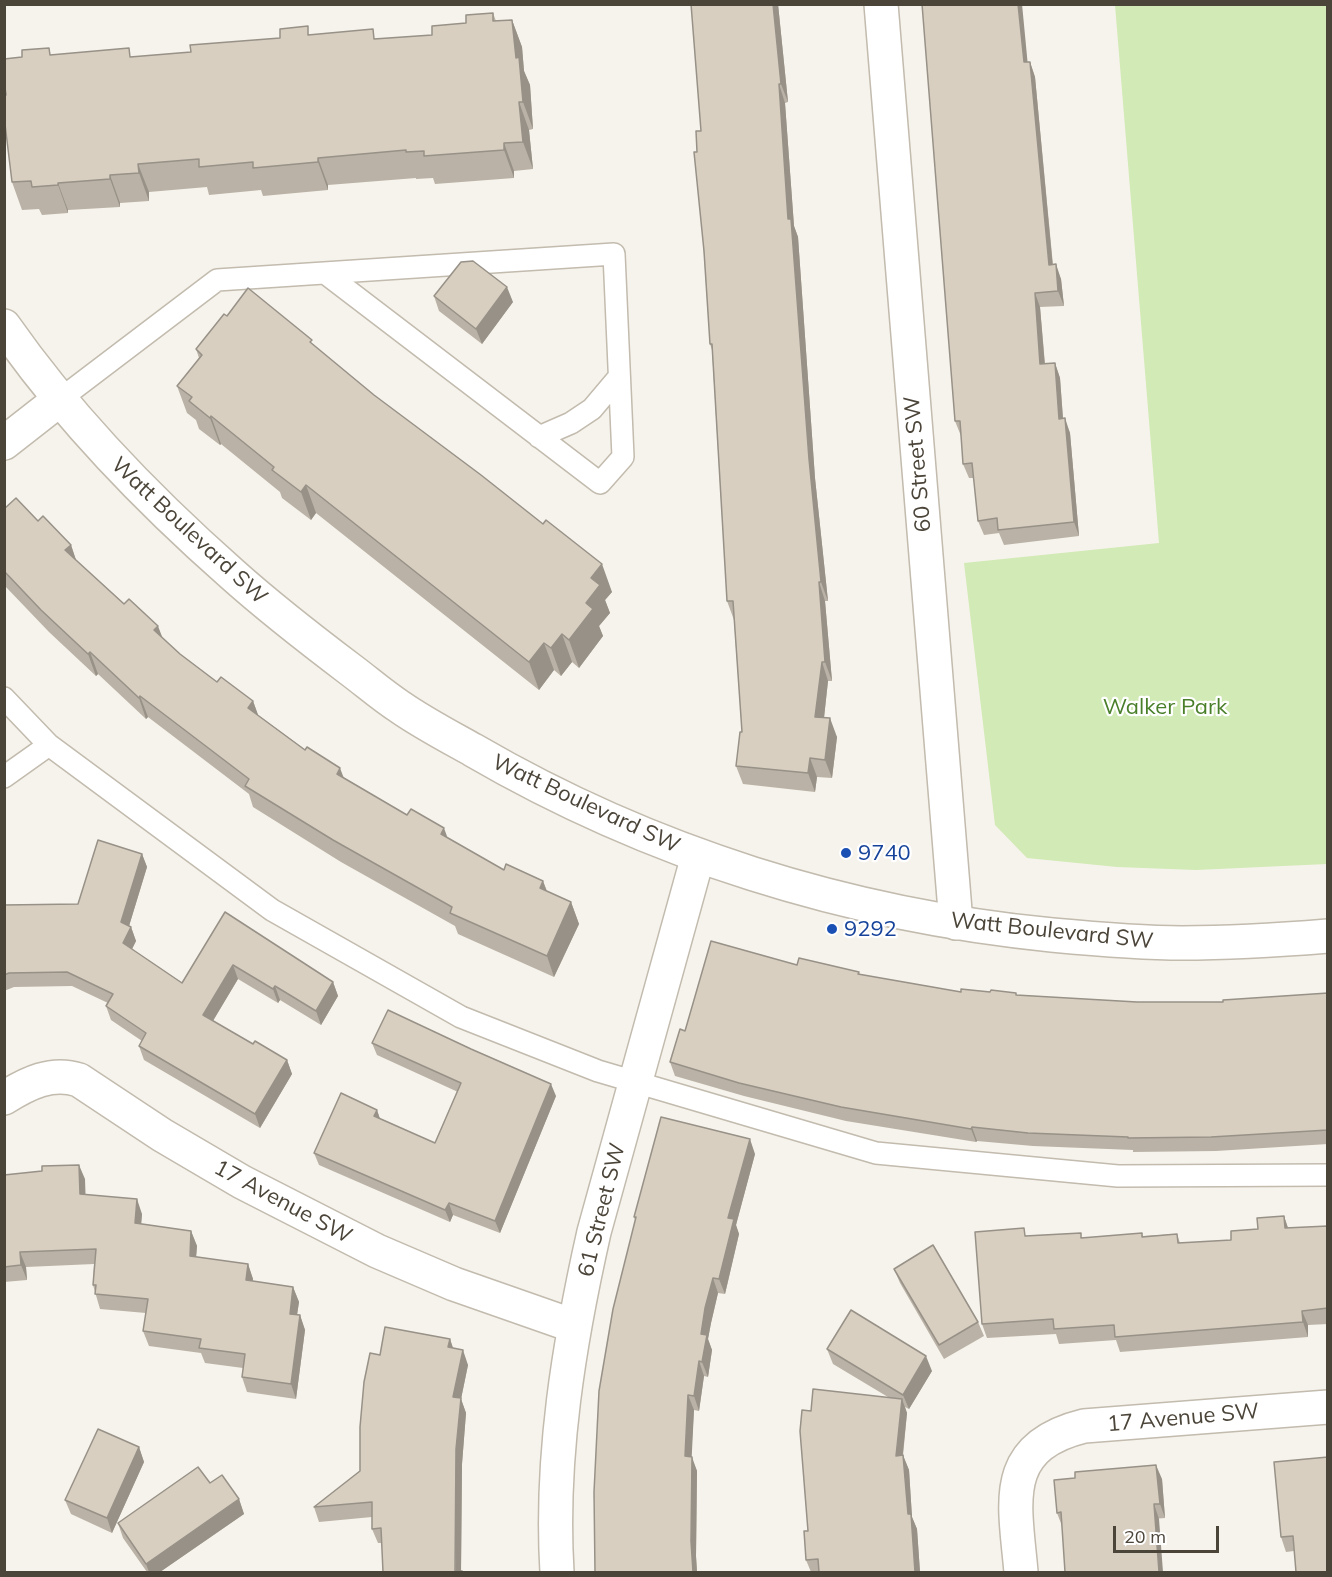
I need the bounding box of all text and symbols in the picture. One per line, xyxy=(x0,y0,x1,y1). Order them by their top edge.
street label: 60 Street SW xyxy=(899,395,937,533)
street label: Watt Boulevard SW xyxy=(105,452,273,610)
park label: Walker Park xyxy=(1103,694,1227,720)
street label: Watt Boulevard SW xyxy=(488,749,684,859)
place label: 9740 xyxy=(858,840,911,866)
marker: 9740 xyxy=(839,846,853,860)
street label: Watt Boulevard SW xyxy=(949,907,1155,955)
place label: 9292 xyxy=(844,916,897,942)
marker: 9292 xyxy=(825,922,839,936)
street label: 61 Street SW xyxy=(573,1141,631,1279)
street label: 17 Avenue SW xyxy=(210,1155,356,1249)
street label: 17 Avenue SW xyxy=(1106,1398,1260,1438)
scale bar xyxy=(1116,1514,1222,1552)
text: 20 m xyxy=(1124,1525,1166,1548)

